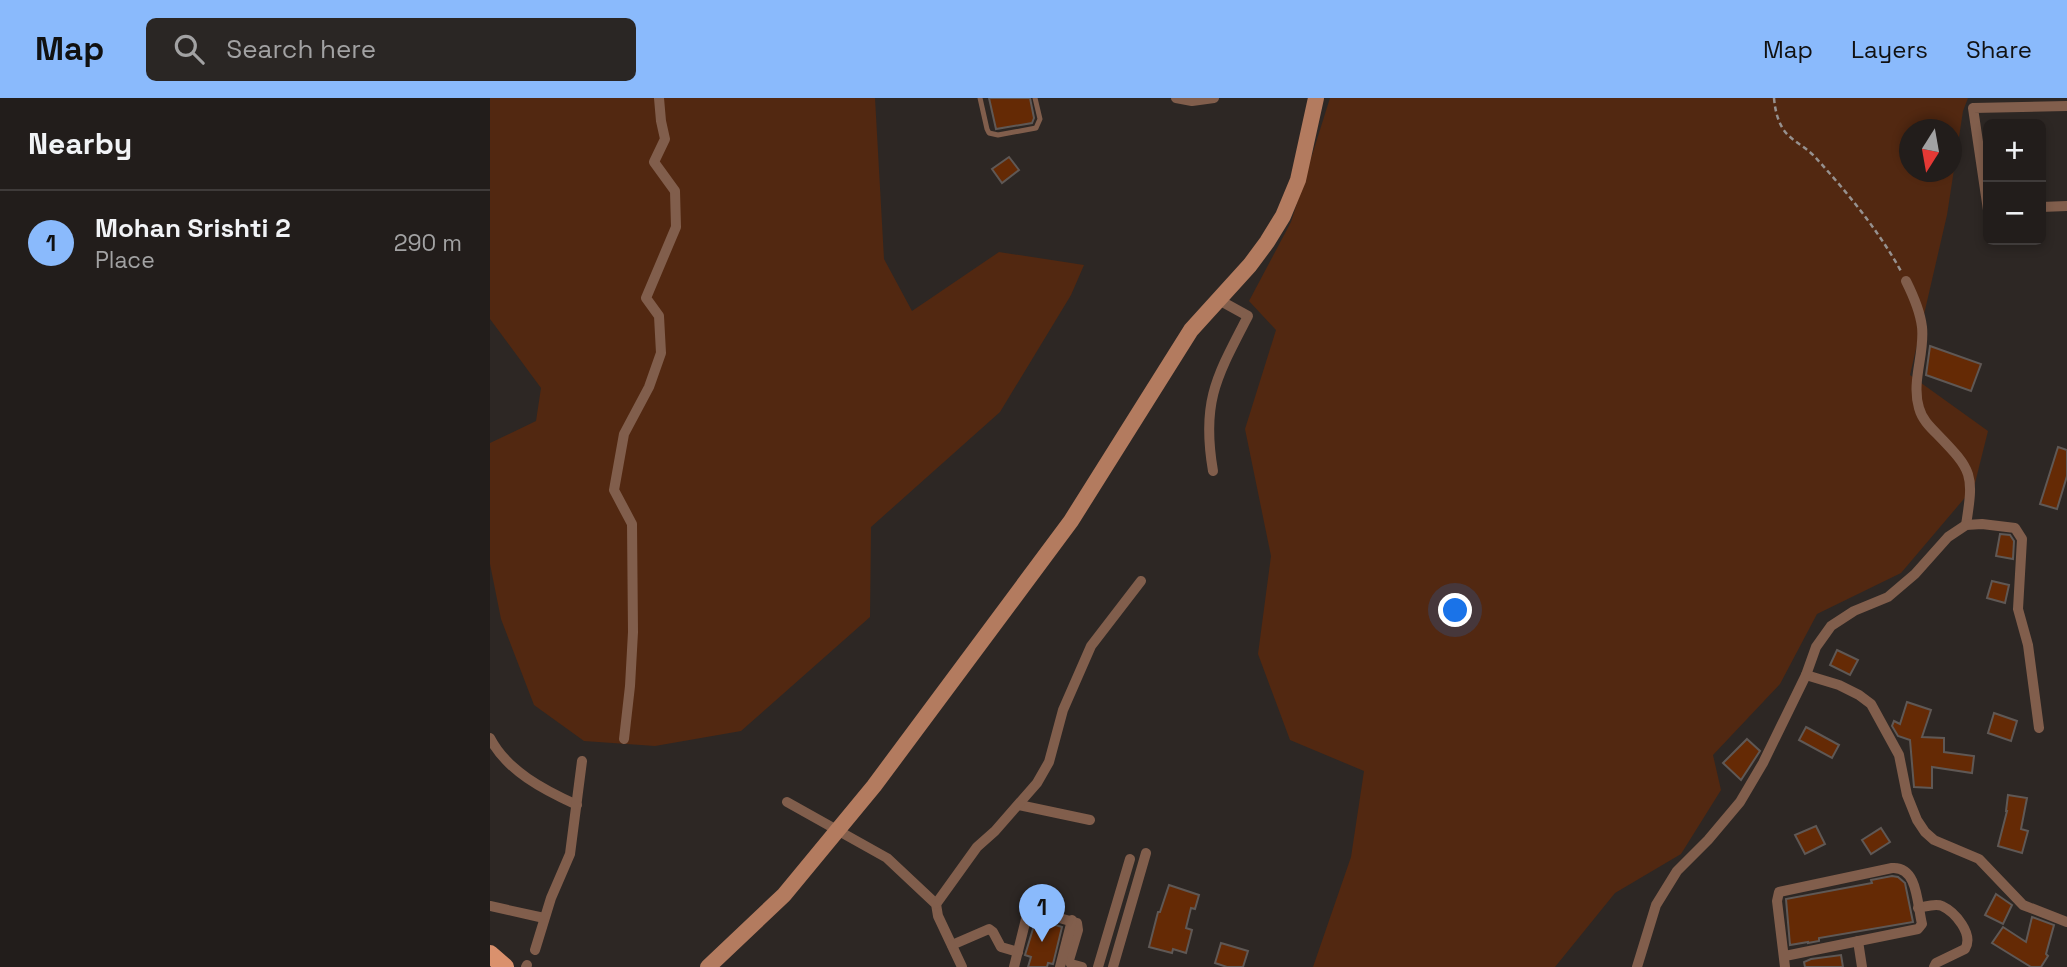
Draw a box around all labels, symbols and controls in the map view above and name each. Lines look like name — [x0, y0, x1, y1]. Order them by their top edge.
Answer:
search box — [146, 18, 636, 81]
text: Map — [35, 28, 104, 70]
icon: search — [170, 30, 208, 68]
text: Search here — [226, 32, 376, 66]
text: Map — [1763, 34, 1813, 65]
text: Layers — [1851, 34, 1928, 65]
text: Share — [1966, 34, 2032, 65]
north arrow — [1899, 119, 1962, 182]
map controls — [1983, 119, 2046, 245]
button: + — [1983, 119, 2046, 182]
text: Nearby — [28, 124, 132, 163]
button: − — [1983, 182, 2046, 245]
text: Mohan Srishti 2 — [95, 211, 291, 245]
text: 1 — [46, 228, 56, 258]
text: 290 m — [394, 228, 462, 258]
text: Place — [95, 245, 155, 275]
your location — [1438, 593, 1472, 627]
pin: 1 — [1019, 884, 1065, 942]

